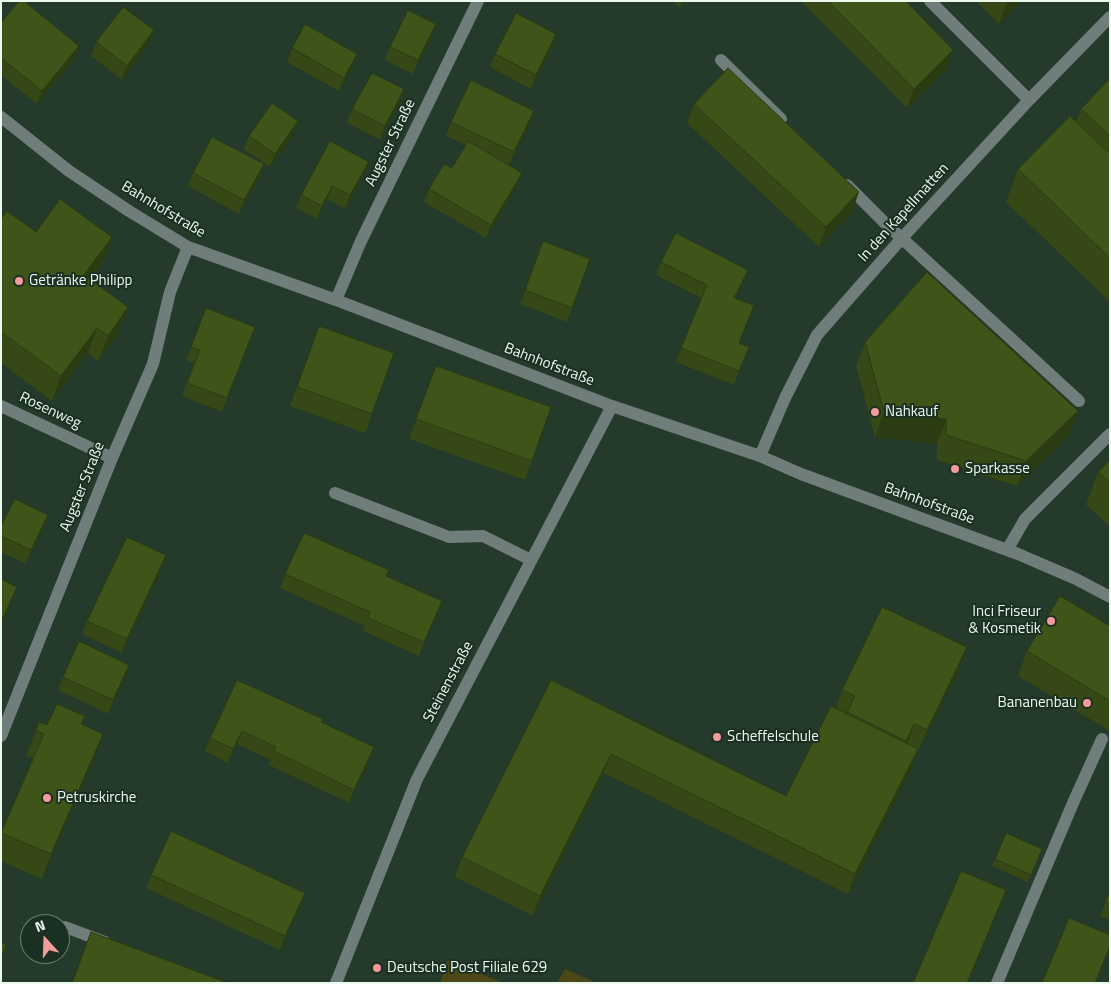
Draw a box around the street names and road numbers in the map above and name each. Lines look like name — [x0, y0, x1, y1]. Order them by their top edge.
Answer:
street label: Augster Straße — [362, 96, 420, 190]
street label: In den Kapellmatten — [855, 160, 953, 266]
street label: Bahnhofstraße — [118, 178, 208, 242]
street label: Bahnhofstraße — [501, 340, 597, 390]
street label: Rosenweg — [16, 389, 84, 433]
street label: Augster Straße — [57, 440, 109, 534]
street label: Bahnhofstraße — [881, 479, 977, 529]
street label: Steinenstraße — [420, 639, 478, 725]

